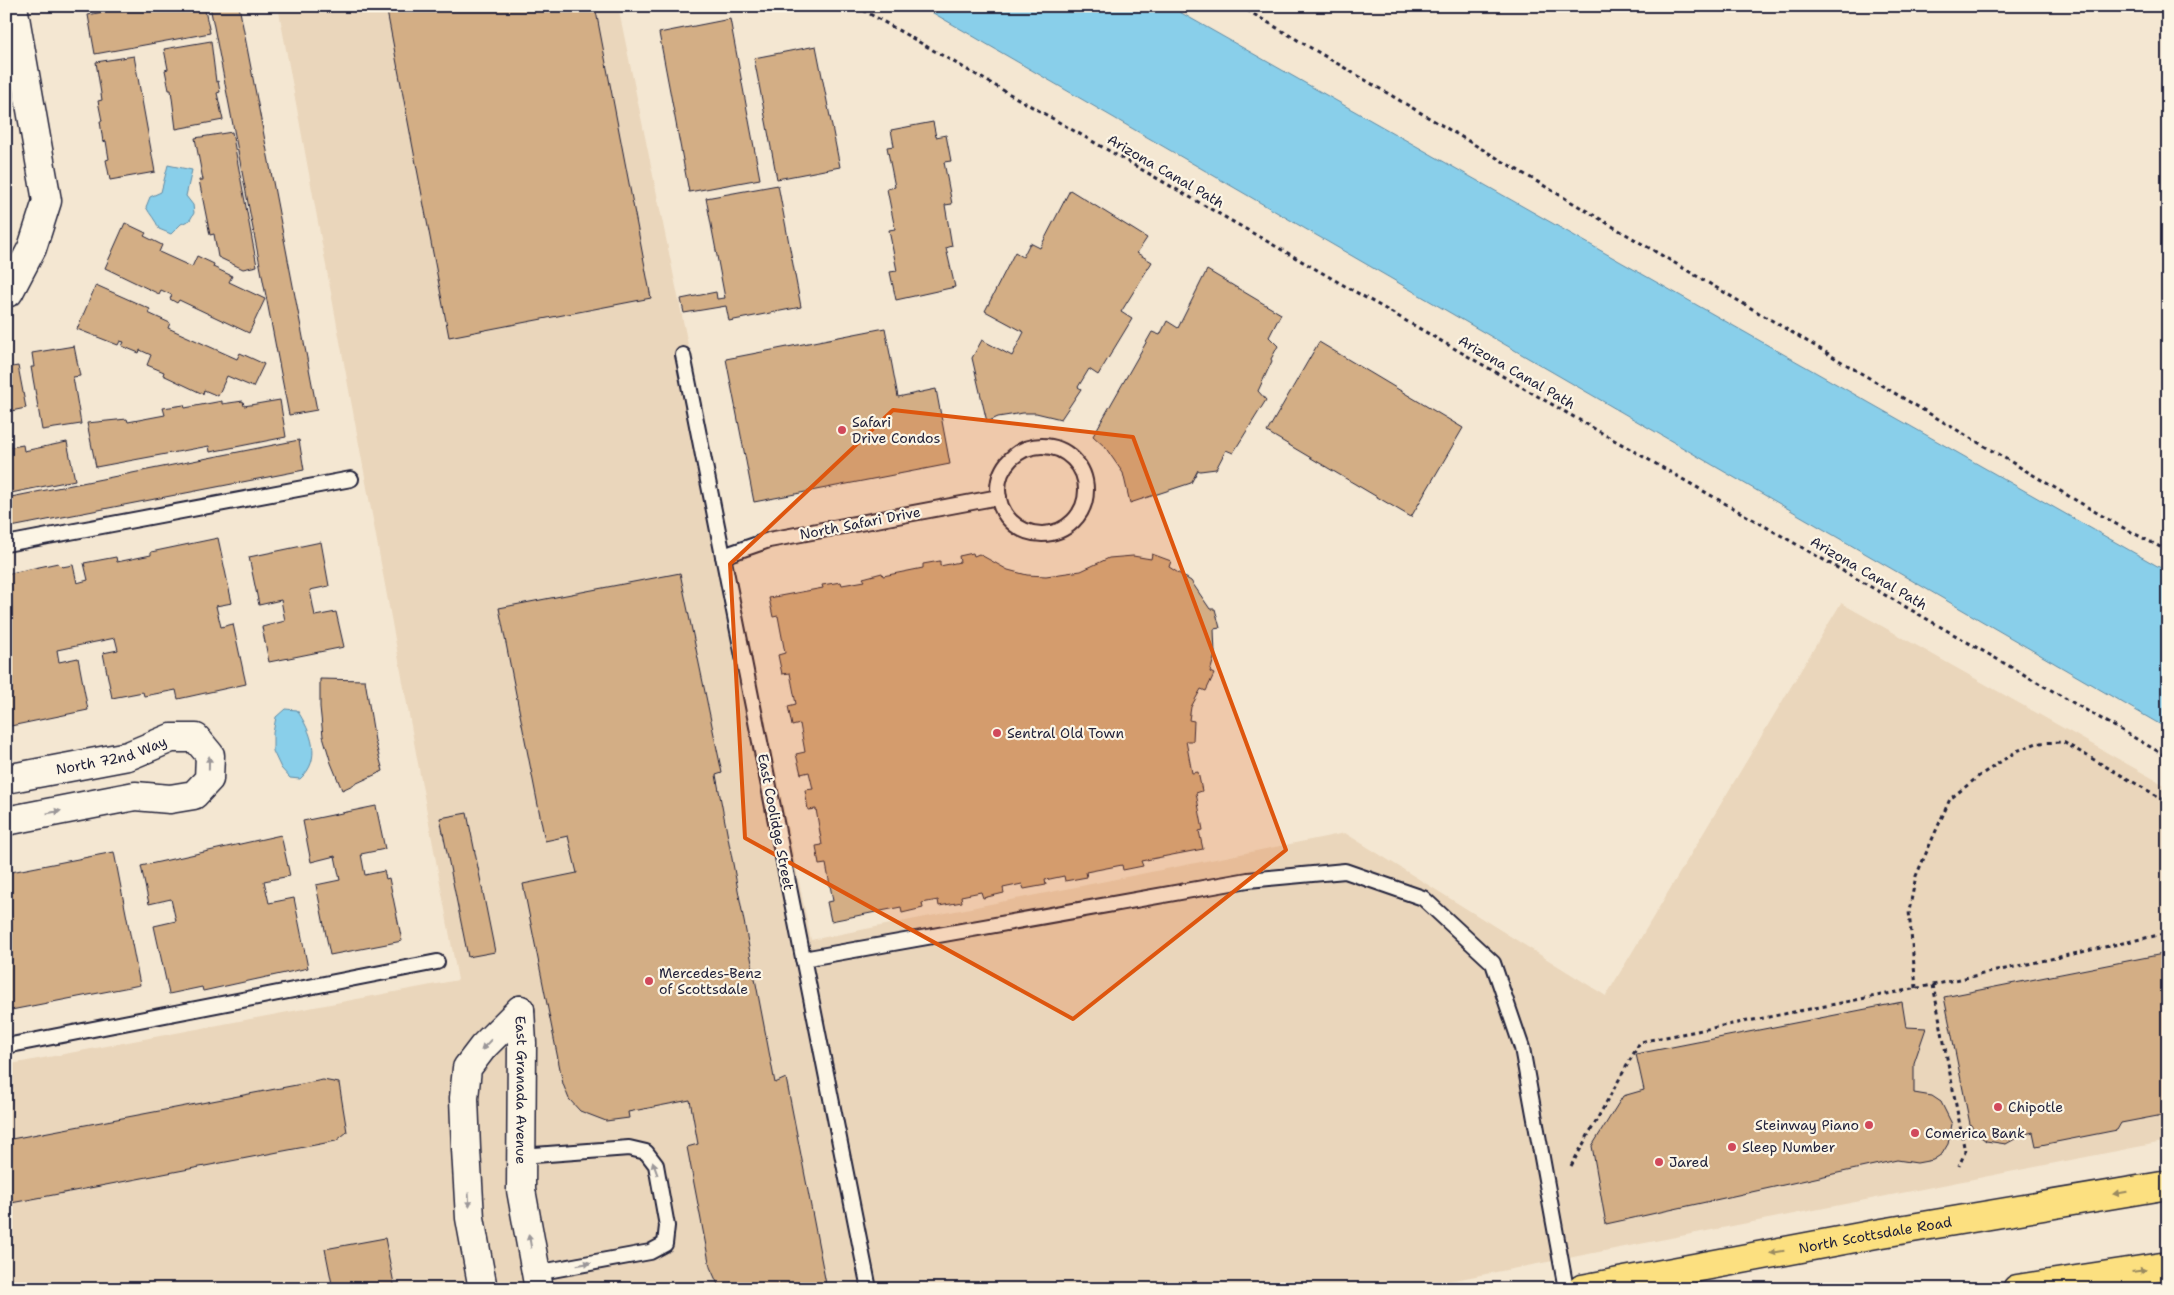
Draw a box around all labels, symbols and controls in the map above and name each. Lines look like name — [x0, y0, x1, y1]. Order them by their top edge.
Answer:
street label: Arizona Canal Path — [1104, 130, 1228, 212]
street label: Arizona Canal Path — [1455, 331, 1579, 413]
place label: Safari Drive Condos — [852, 413, 940, 447]
marker: Safari Drive Condos — [836, 424, 848, 436]
street label: North Safari Drive — [798, 502, 922, 544]
street label: Arizona Canal Path — [1807, 532, 1931, 614]
place label: Sentral Old Town — [1007, 724, 1124, 742]
marker: Sentral Old Town — [991, 727, 1003, 739]
street label: North 72nd Way — [54, 732, 169, 778]
street label: East Coolidge Street — [754, 752, 798, 892]
one-way arrow — [205, 754, 213, 770]
one-way arrow — [47, 807, 63, 815]
place label: Mercedes-Benz of Scottsdale — [659, 964, 762, 998]
marker: Mercedes-Benz of Scottsdale — [643, 975, 655, 987]
street label: East Granada Avenue — [511, 1015, 531, 1164]
one-way arrow — [480, 1038, 492, 1050]
place label: Chipotle — [2008, 1098, 2063, 1116]
marker: Chipotle — [1992, 1101, 2004, 1113]
place label: Steinway Piano — [1755, 1116, 1859, 1134]
marker: Steinway Piano — [1863, 1119, 1875, 1131]
place label: Comerica Bank — [1925, 1124, 2025, 1142]
marker: Comerica Bank — [1909, 1127, 1921, 1139]
place label: Sleep Number — [1742, 1138, 1836, 1156]
marker: Sleep Number — [1726, 1141, 1738, 1153]
place label: Jared — [1669, 1153, 1708, 1171]
marker: Jared — [1653, 1156, 1665, 1168]
one-way arrow — [651, 1160, 659, 1175]
one-way arrow — [2111, 1190, 2127, 1198]
one-way arrow — [466, 1192, 474, 1208]
street label: North Scottsdale Road — [1797, 1212, 1953, 1257]
one-way arrow — [526, 1233, 534, 1248]
one-way arrow — [1768, 1249, 1784, 1257]
one-way arrow — [576, 1260, 592, 1268]
one-way arrow — [2131, 1266, 2147, 1274]

